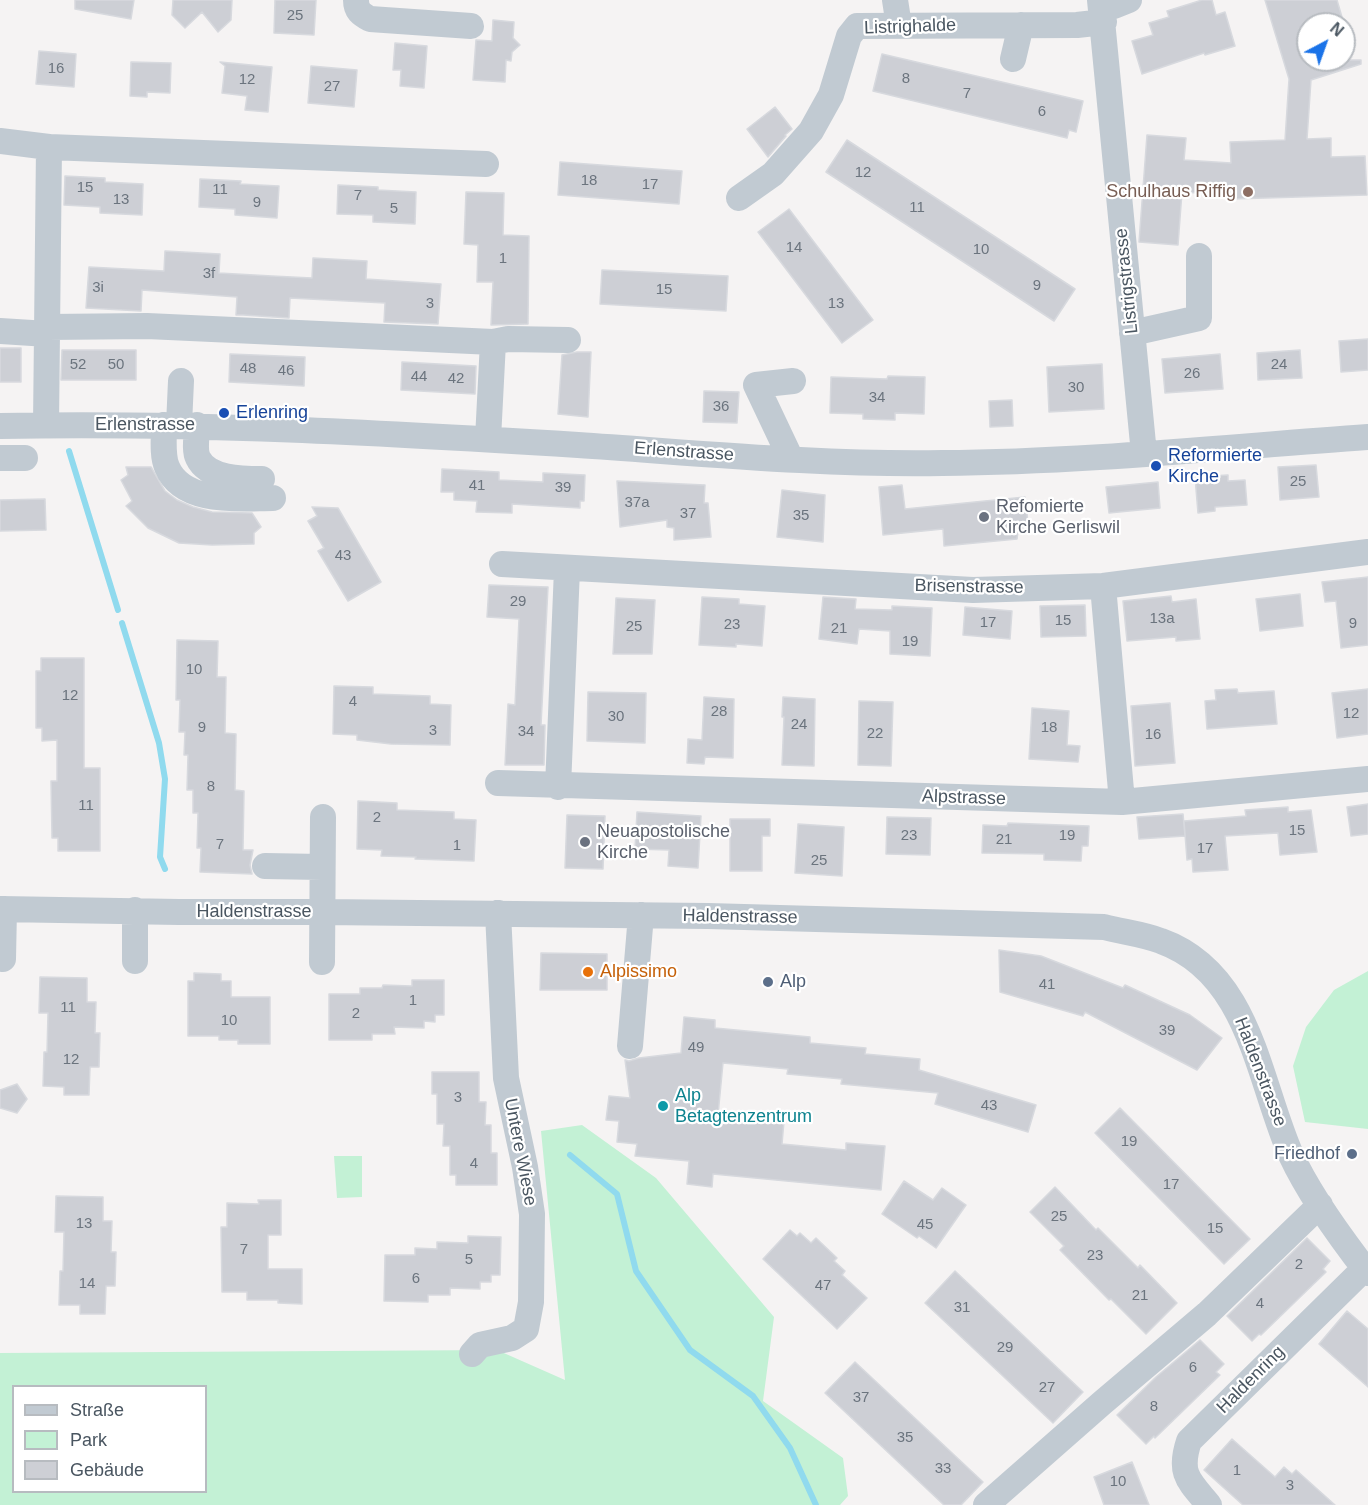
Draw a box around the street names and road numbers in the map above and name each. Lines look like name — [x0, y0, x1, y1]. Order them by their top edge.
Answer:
street label: Listrighalde — [864, 15, 956, 39]
street label: Listrigstrasse — [1111, 227, 1143, 335]
street label: Erlenstrasse — [95, 414, 195, 436]
street label: Erlenstrasse — [633, 438, 735, 466]
street label: Brisenstrasse — [914, 575, 1024, 599]
street label: Alpstrasse — [922, 786, 1006, 810]
street label: Haldenstrasse — [196, 901, 312, 923]
street label: Haldenstrasse — [682, 905, 798, 929]
street label: Haldenstrasse — [1229, 1014, 1291, 1130]
street label: Untere Wiese — [499, 1096, 541, 1208]
street label: Haldenring — [1213, 1342, 1289, 1418]

